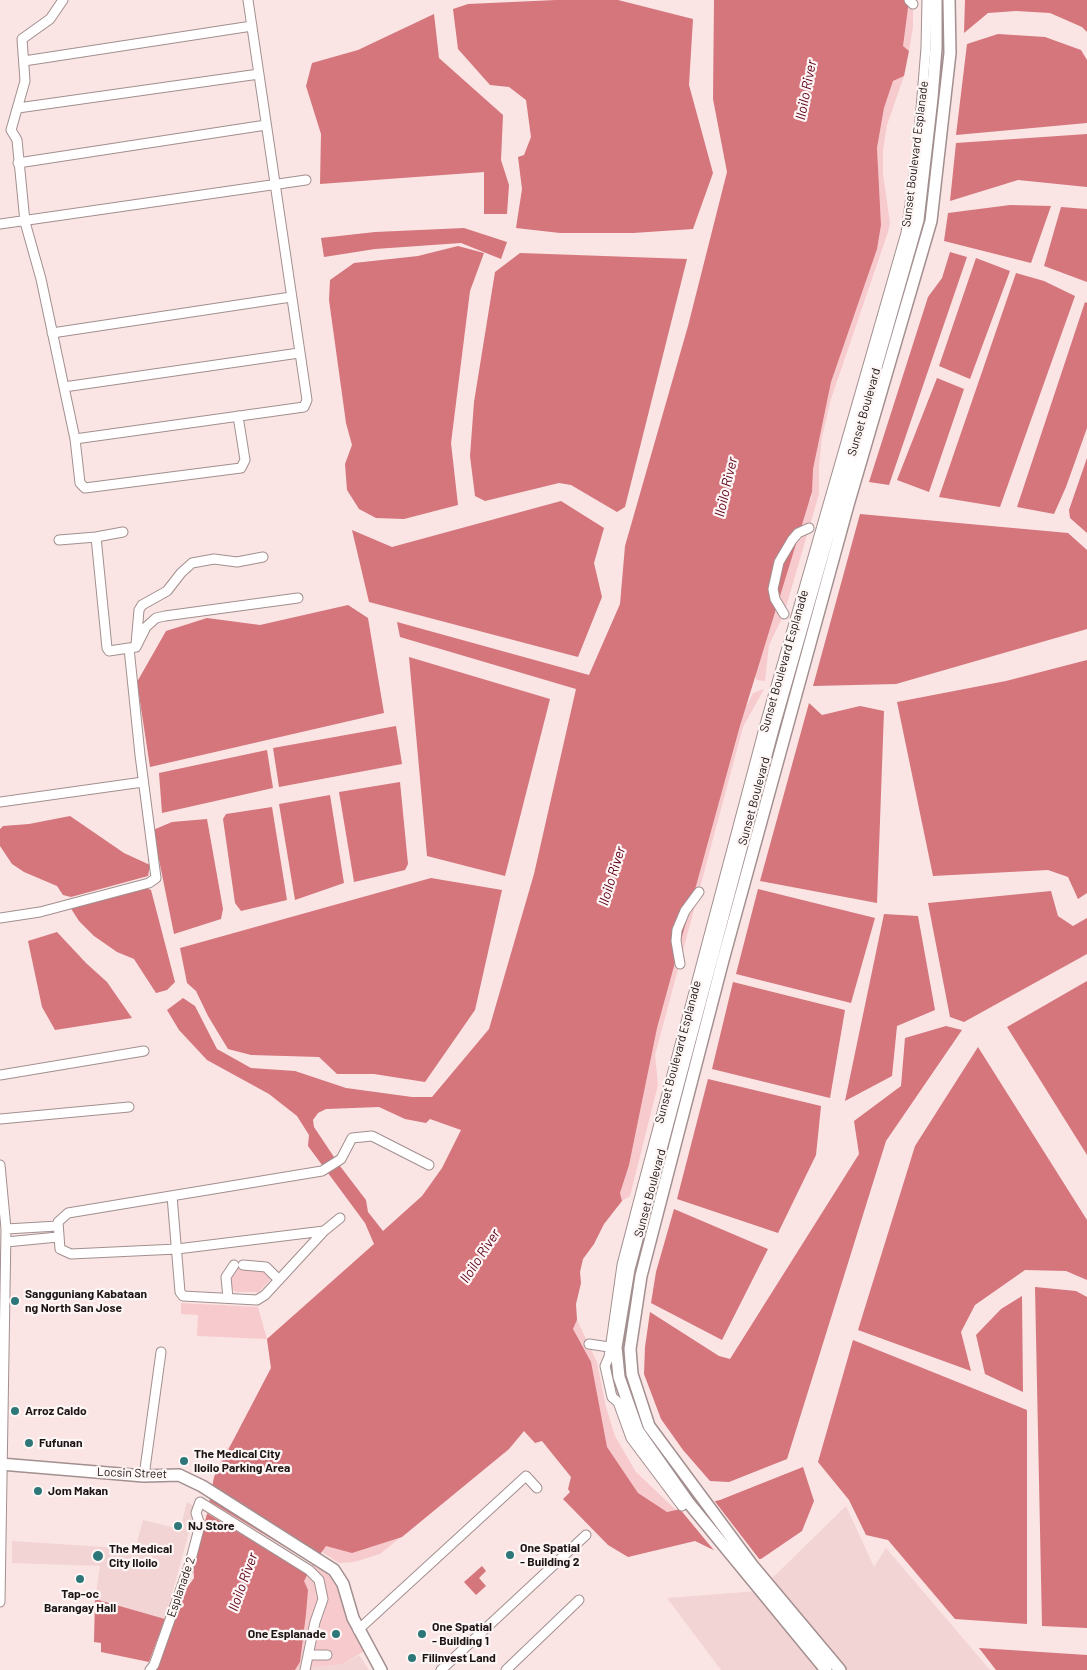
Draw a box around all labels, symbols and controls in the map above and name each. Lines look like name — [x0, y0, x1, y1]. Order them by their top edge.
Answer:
water label: Iloilo River — [792, 58, 820, 122]
street label: Sunset Boulevard Esplanade — [899, 80, 931, 228]
street label: Sunset Boulevard — [845, 366, 883, 458]
water label: Iloilo River — [711, 455, 741, 519]
street label: Sunset Boulevard Esplanade — [757, 588, 811, 734]
street label: Sunset Boulevard — [735, 755, 773, 847]
water label: Iloilo River — [595, 844, 629, 908]
street label: Sunset Boulevard Esplanade — [652, 979, 704, 1125]
street label: Sunset Boulevard — [631, 1147, 669, 1239]
water label: Iloilo River — [456, 1226, 504, 1286]
place label: Sangguniang Kabataan ng North San Jose — [25, 1287, 147, 1315]
marker: Sangguniang Kabataan ng North San Jose — [9, 1295, 21, 1307]
place label: Arroz Caldo — [25, 1404, 87, 1418]
marker: Arroz Caldo — [9, 1405, 21, 1417]
place label: Fufunan — [39, 1436, 82, 1450]
marker: Fufunan — [23, 1437, 35, 1449]
place label: The Medical City Iloilo Parking Area — [194, 1447, 290, 1475]
marker: The Medical City Iloilo Parking Area — [178, 1455, 190, 1467]
street label: Locsin Street — [97, 1465, 167, 1481]
place label: Jom Makan — [48, 1484, 108, 1498]
marker: Jom Makan — [32, 1485, 44, 1497]
place label: NJ Store — [188, 1519, 235, 1533]
marker: NJ Store — [172, 1520, 184, 1532]
place label: One Spatial - Building 2 — [520, 1541, 580, 1569]
place label: The Medical City Iloilo — [109, 1542, 172, 1570]
marker: The Medical City Iloilo — [91, 1549, 105, 1563]
marker: One Spatial - Building 2 — [504, 1549, 516, 1561]
water label: Iloilo River — [225, 1550, 261, 1614]
street label: Esplanade 2 — [164, 1555, 198, 1619]
marker: Tap-oc Barangay Hall — [74, 1573, 86, 1585]
place label: Tap-oc Barangay Hall — [44, 1587, 116, 1615]
place label: One Spatial - Building 1 — [432, 1620, 492, 1648]
place label: One Esplanade — [248, 1627, 326, 1641]
marker: One Esplanade — [330, 1628, 342, 1640]
marker: One Spatial - Building 1 — [416, 1628, 428, 1640]
place label: Filinvest Land — [422, 1651, 496, 1665]
marker: Filinvest Land — [406, 1652, 418, 1664]

